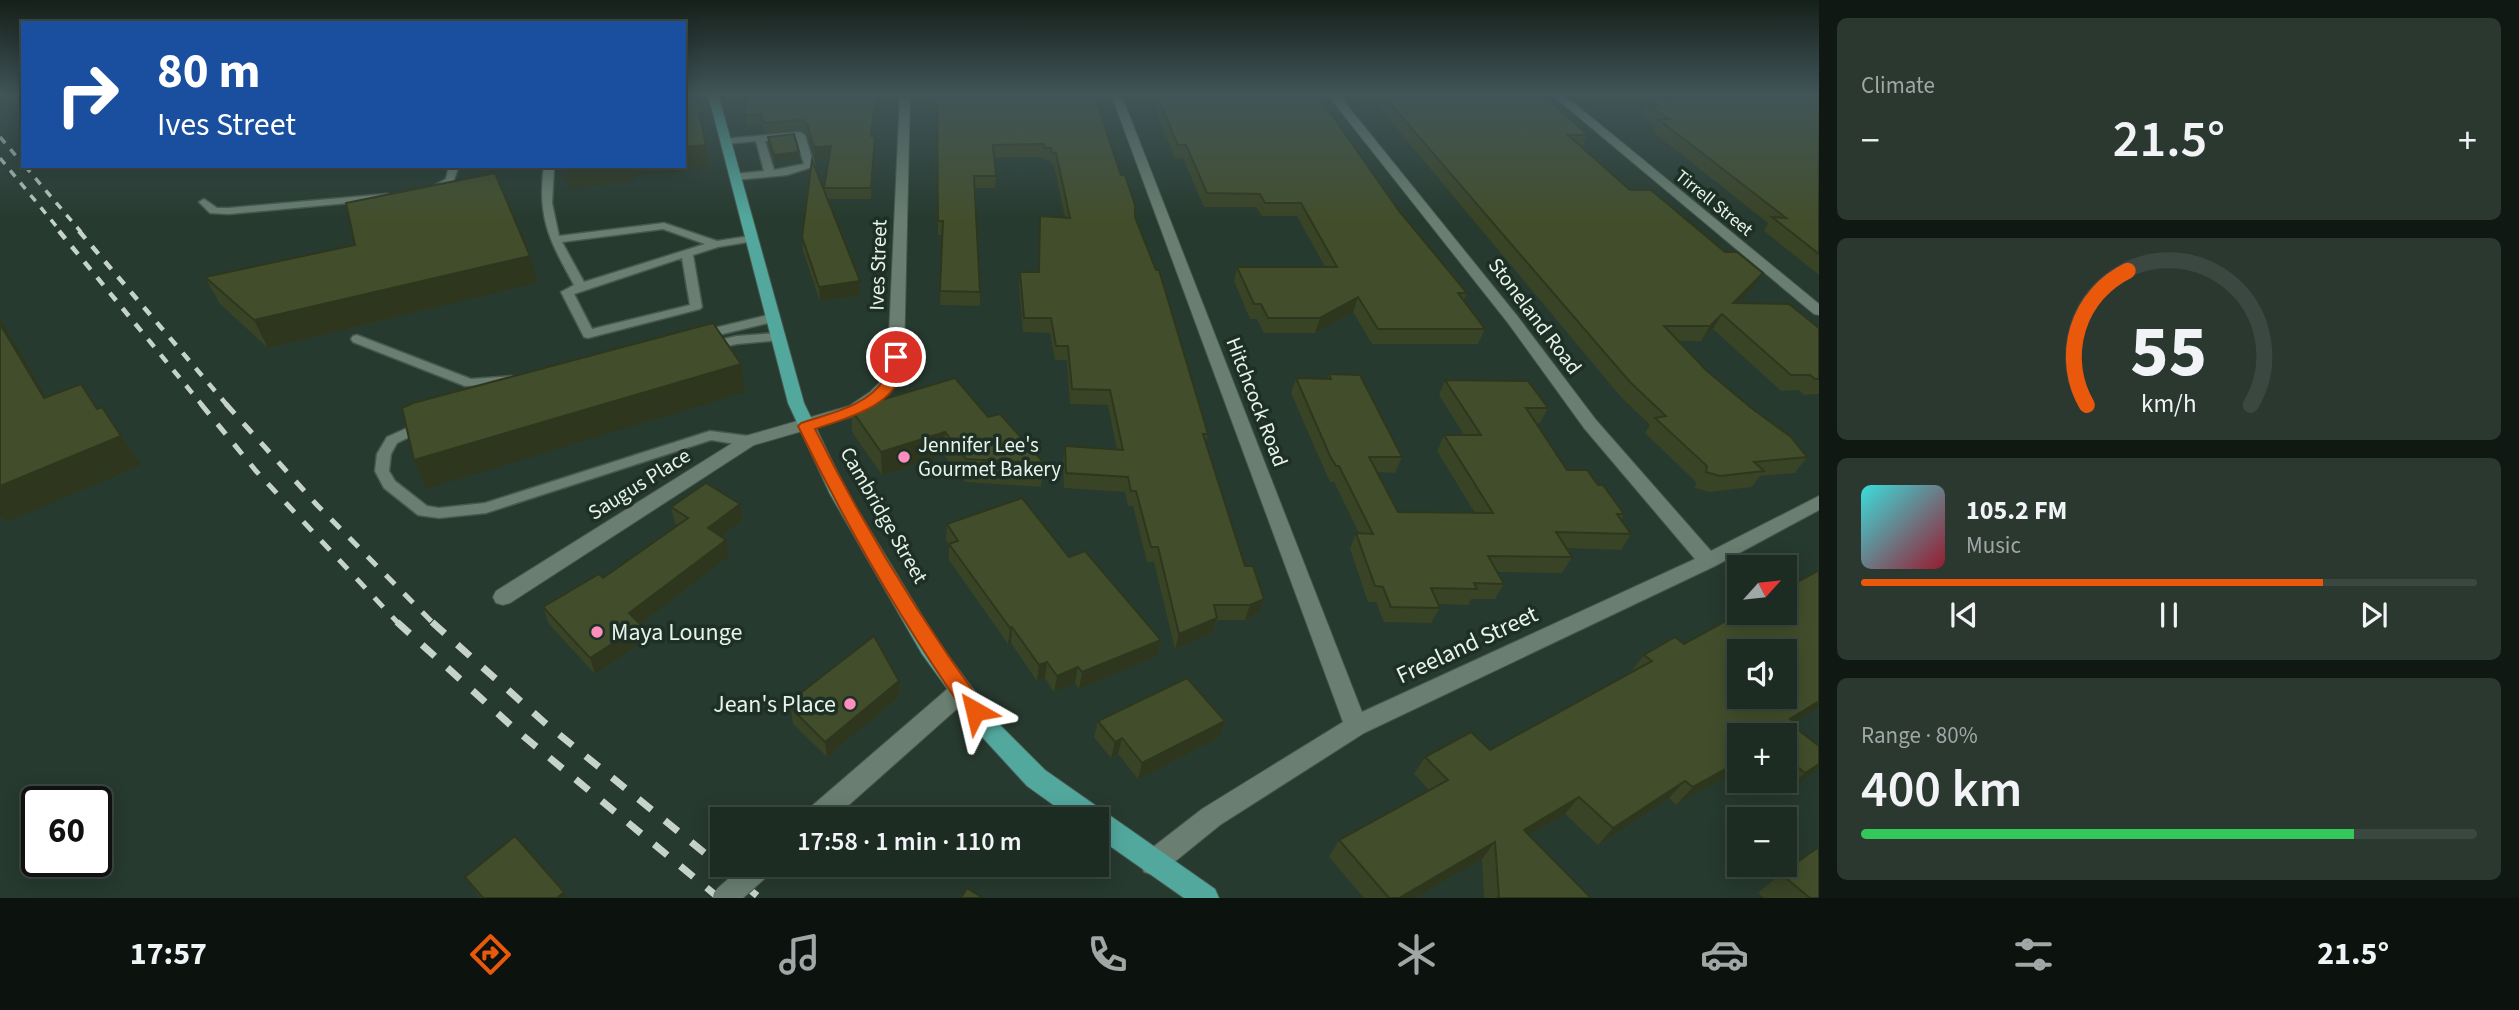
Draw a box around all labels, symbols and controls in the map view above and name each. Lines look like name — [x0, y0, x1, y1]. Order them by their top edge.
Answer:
text: 80 m — [157, 37, 261, 107]
icon: right — [42, 49, 133, 140]
text: Climate — [1861, 69, 1935, 102]
text: Ives Street — [157, 102, 296, 148]
text: 21.5° — [2113, 103, 2225, 177]
text: − — [1861, 114, 1880, 168]
text: + — [2458, 114, 2477, 168]
street label: Tirrell Street — [1670, 164, 1758, 242]
street label: Ives Street — [861, 219, 895, 311]
street label: Stoneland Road — [1481, 251, 1589, 381]
text: 55 — [2131, 300, 2207, 404]
pin — [866, 327, 926, 387]
street label: Hitchcock Road — [1219, 333, 1295, 471]
icon: arrive — [877, 338, 915, 376]
text: km/h — [2141, 386, 2197, 422]
place label: Jennifer Lee's Gourmet Bakery — [918, 430, 1061, 484]
street label: Saugus Place — [582, 441, 696, 527]
street label: Cambridge Street — [833, 441, 935, 589]
marker: Jennifer Lee's Gourmet Bakery — [896, 449, 912, 465]
text: 105.2 FM — [1966, 492, 2067, 529]
text: Music — [1966, 529, 2021, 562]
north arrow — [1727, 555, 1797, 625]
map controls — [1727, 555, 1797, 877]
icon: previous — [1945, 596, 1983, 634]
icon: pause — [2150, 596, 2188, 634]
icon: next — [2355, 596, 2393, 634]
street label: Freeland Street — [1390, 597, 1544, 693]
place label: Maya Lounge — [611, 615, 742, 650]
marker: Maya Lounge — [589, 624, 605, 640]
button: sound — [1727, 639, 1797, 709]
position arrow — [938, 674, 1012, 748]
place label: Jean's Place — [713, 687, 836, 722]
marker: Jean's Place — [842, 696, 858, 712]
text: Range · 80% — [1861, 719, 1978, 752]
button: + — [1727, 723, 1797, 793]
text: 400 km — [1861, 753, 2022, 827]
speed limit sign: 60 — [21, 786, 112, 877]
button: − — [1727, 807, 1797, 877]
text: 17:58 · 1 min · 110 m — [797, 823, 1022, 860]
icon: directions — [466, 930, 515, 979]
icon: music — [775, 930, 824, 979]
icon: phone — [1083, 930, 1132, 979]
icon: climate — [1392, 930, 1441, 979]
icon: car — [1700, 930, 1749, 979]
icon: filters — [2009, 930, 2058, 979]
text: 17:57 — [130, 931, 207, 977]
text: 21.5° — [2317, 931, 2389, 977]

